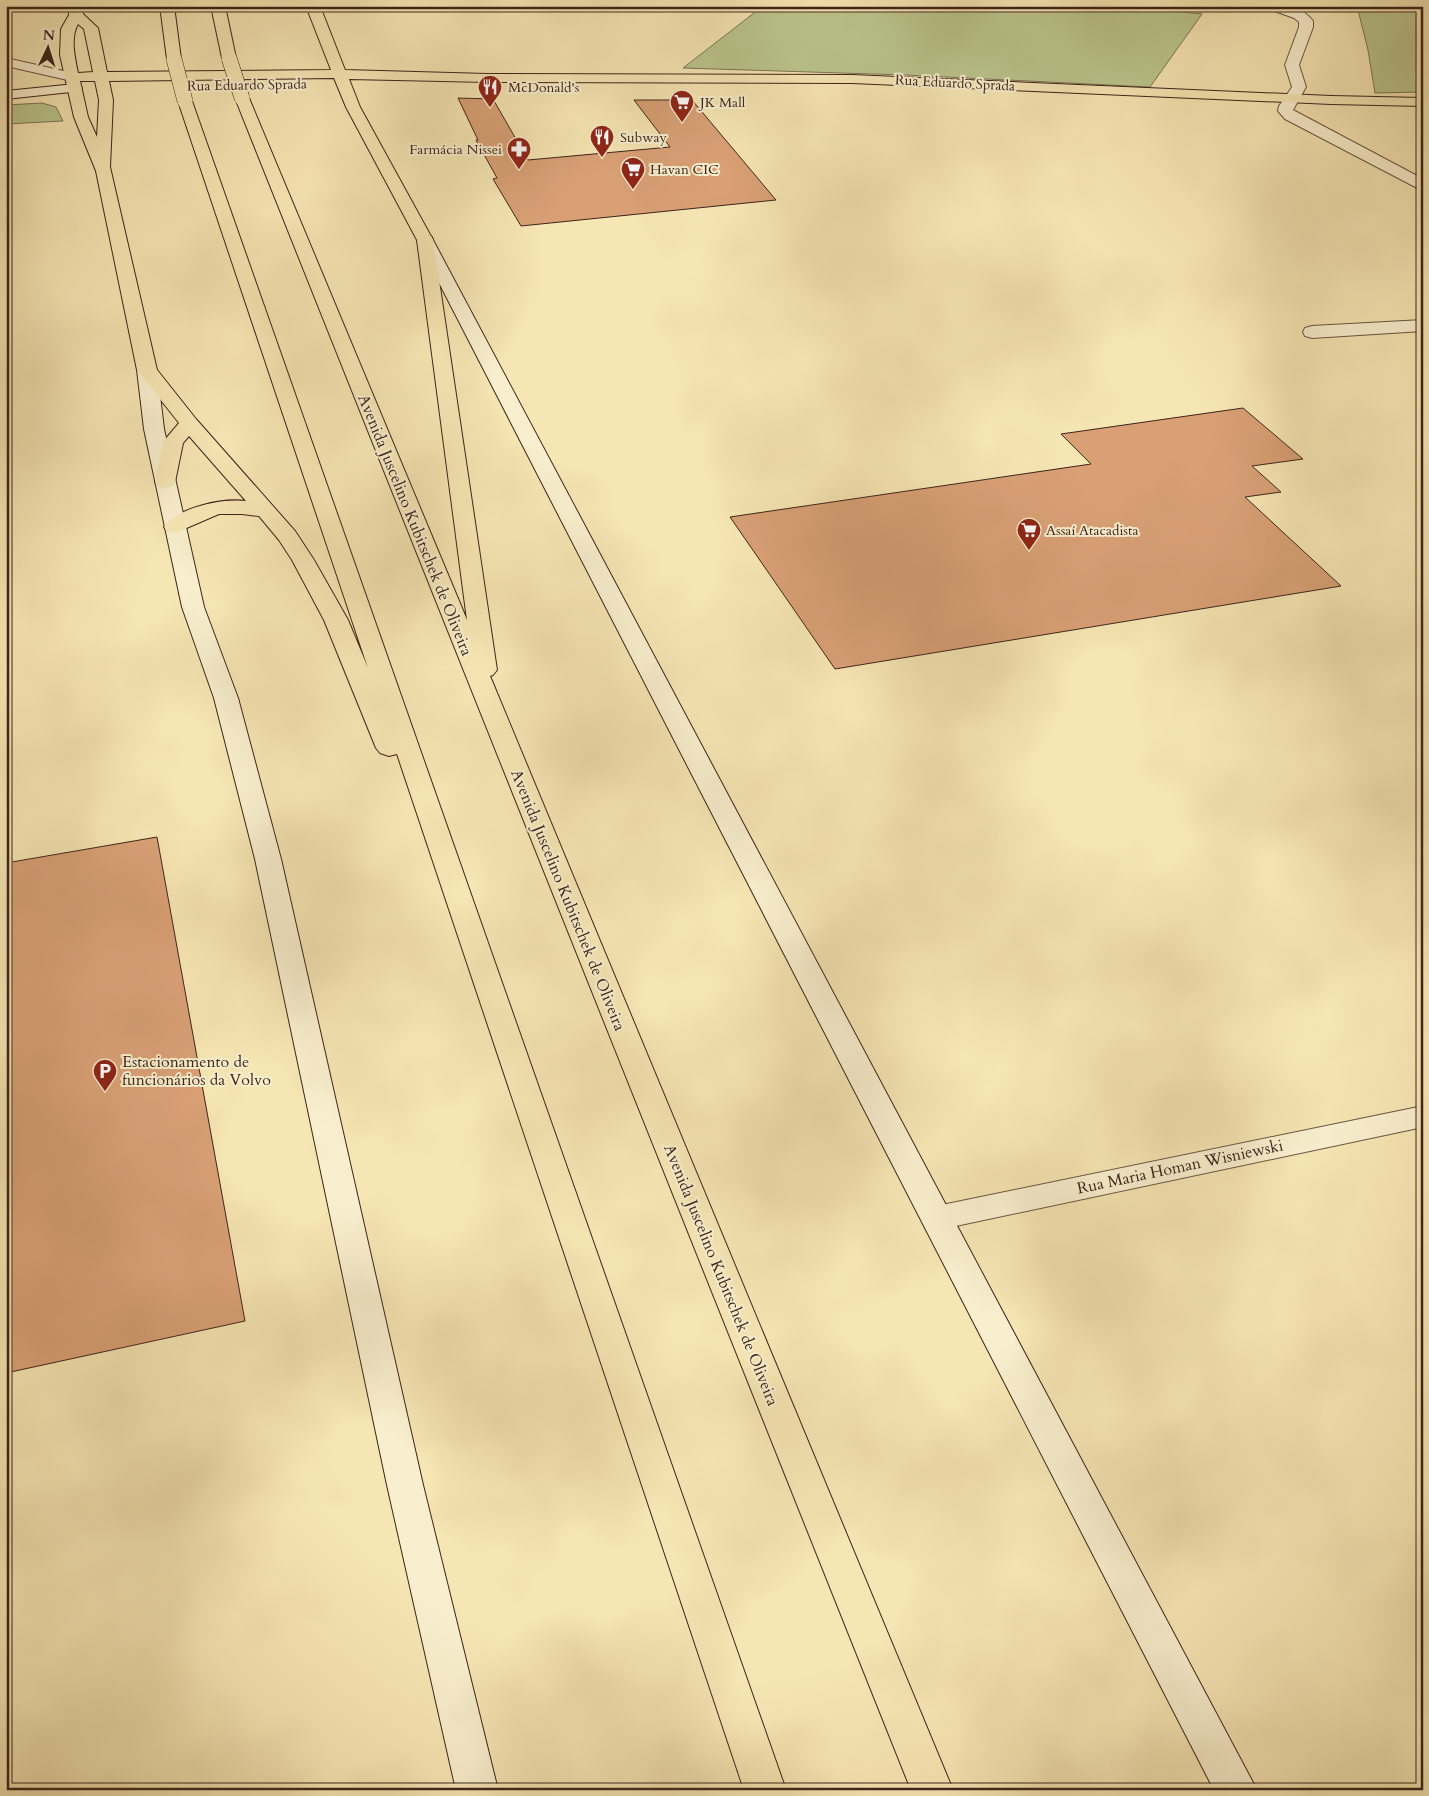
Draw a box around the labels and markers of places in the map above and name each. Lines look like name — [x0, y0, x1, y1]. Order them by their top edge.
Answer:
restaurant icon: McDonald's — [477, 74, 503, 108]
place label: McDonald's — [508, 78, 580, 97]
supermarket icon: JK Mall — [669, 89, 695, 123]
place label: JK Mall — [698, 93, 746, 112]
restaurant icon: Subway — [589, 124, 615, 158]
place label: Subway — [620, 128, 667, 147]
pharmacy icon: Farmácia Nissei — [506, 136, 532, 170]
place label: Farmácia Nissei — [409, 140, 502, 159]
supermarket icon: Havan CIC — [620, 156, 646, 190]
place label: Havan CIC — [650, 160, 719, 179]
supermarket icon: Assaí Atacadista — [1016, 517, 1042, 551]
place label: Assaí Atacadista — [1046, 521, 1138, 540]
place label: Estacionamento de funcionários da Volvo — [122, 1051, 271, 1091]
parking icon: Estacionamento de funcionários da Volvo — [92, 1058, 118, 1092]

